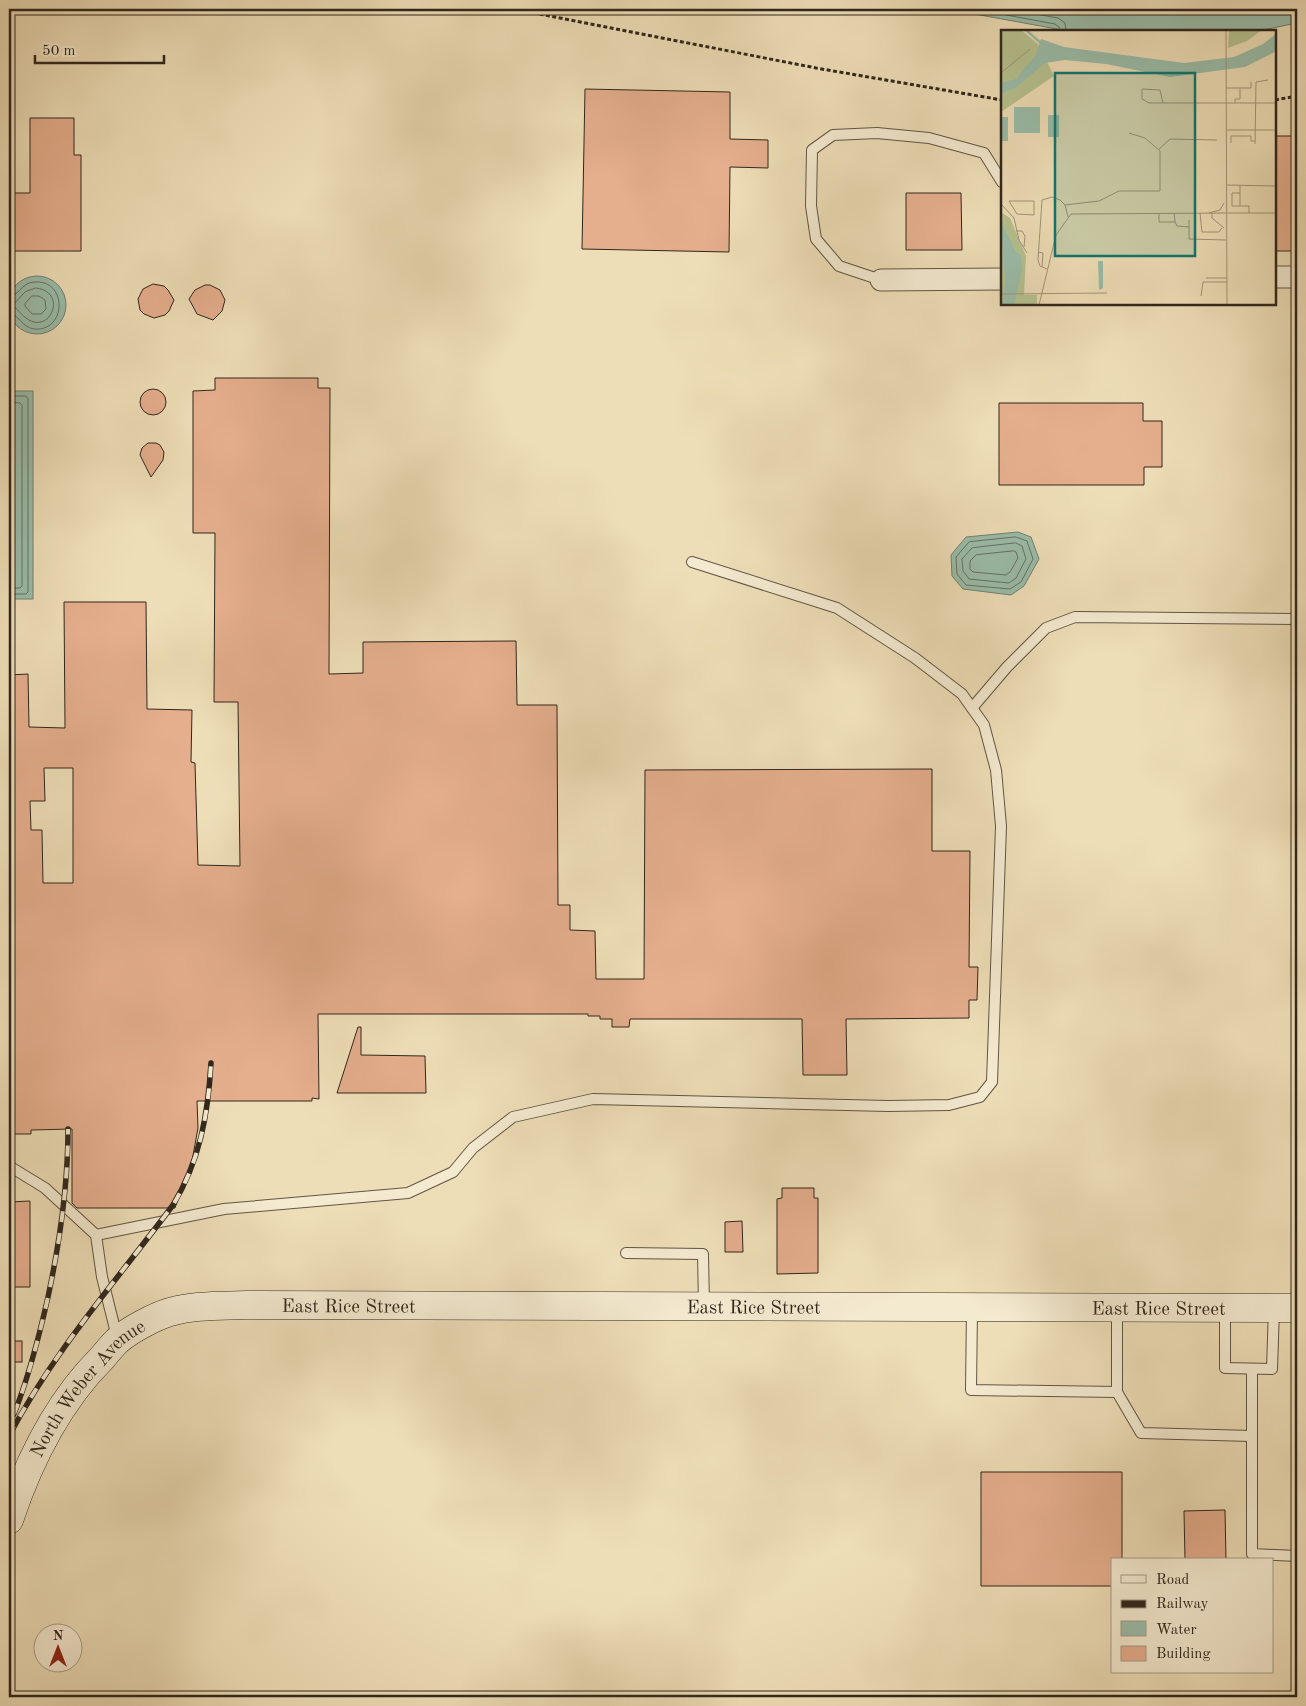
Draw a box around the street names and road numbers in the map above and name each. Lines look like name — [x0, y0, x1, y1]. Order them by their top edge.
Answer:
street label: East Rice Street — [281, 1298, 416, 1317]
street label: East Rice Street — [686, 1299, 821, 1319]
street label: East Rice Street — [1091, 1300, 1226, 1320]
street label: North Weber Avenue — [28, 1317, 149, 1461]

